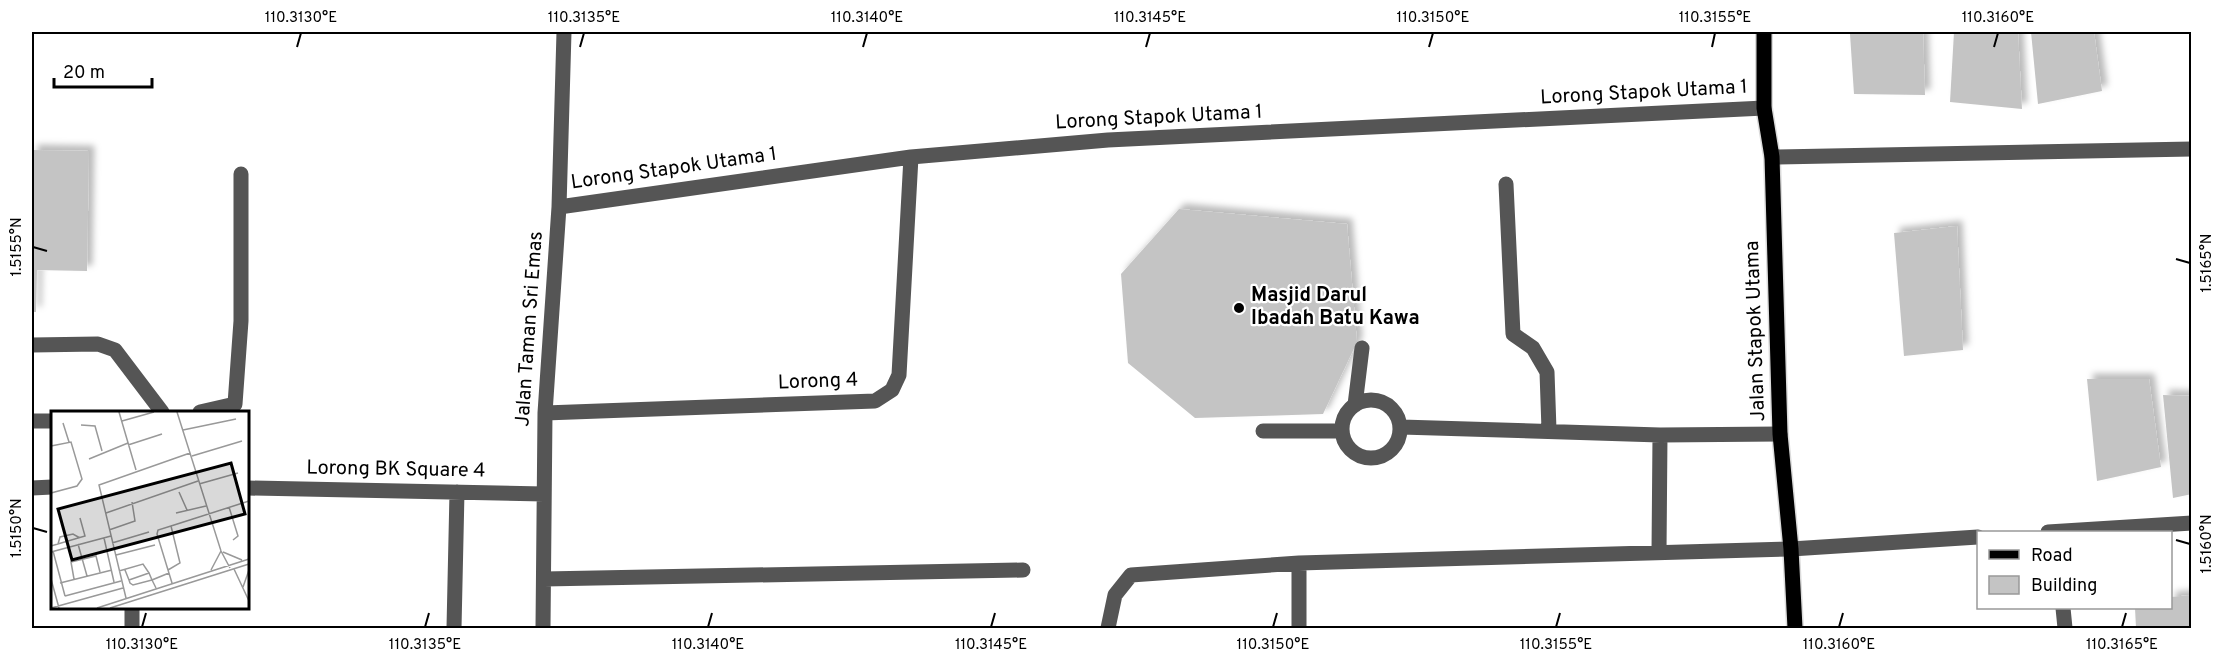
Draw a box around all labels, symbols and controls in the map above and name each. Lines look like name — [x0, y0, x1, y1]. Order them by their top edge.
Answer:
text: 110.3130°E — [265, 9, 337, 28]
text: 110.3135°E — [548, 9, 620, 28]
text: 110.3140°E — [831, 9, 903, 28]
text: 110.3145°E — [1114, 9, 1186, 28]
text: 110.3150°E — [1397, 9, 1469, 28]
text: 110.3155°E — [1679, 9, 1751, 28]
text: 110.3160°E — [1962, 9, 2034, 28]
scale bar — [54, 51, 152, 89]
text: 20 m — [63, 62, 105, 85]
street label: Lorong Stapok Utama 1 — [1540, 75, 1748, 111]
street label: Lorong Stapok Utama 1 — [1055, 100, 1263, 136]
street label: Lorong Stapok Utama 1 — [569, 142, 779, 196]
text: 1.5155°N — [8, 217, 27, 277]
street label: Jalan Taman Sri Emas — [510, 230, 550, 428]
text: 1.5165°N — [2198, 234, 2217, 292]
street label: Jalan Stapok Utama — [1740, 240, 1772, 422]
place label: Masjid Darul Ibadah Batu Kawa — [1251, 283, 1420, 332]
marker: Masjid Darul Ibadah Batu Kawa — [1232, 301, 1246, 315]
street label: Lorong 4 — [777, 368, 859, 396]
inset map — [51, 411, 249, 609]
street label: Lorong BK Square 4 — [306, 455, 486, 485]
text: 1.5150°N — [8, 498, 27, 558]
text: 1.5160°N — [2198, 514, 2217, 574]
legend — [1977, 531, 2172, 609]
text: Road — [2031, 545, 2073, 568]
text: Building — [2031, 575, 2097, 598]
text: 110.3130°E — [106, 636, 178, 655]
text: 110.3135°E — [389, 636, 461, 655]
text: 110.3140°E — [672, 636, 744, 655]
text: 110.3145°E — [955, 636, 1027, 655]
text: 110.3150°E — [1237, 636, 1309, 655]
text: 110.3155°E — [1520, 636, 1592, 655]
text: 110.3160°E — [1803, 636, 1875, 655]
text: 110.3165°E — [2086, 636, 2158, 655]

